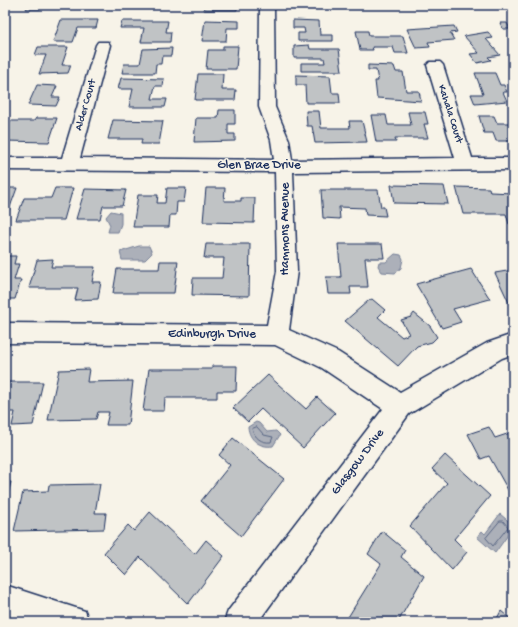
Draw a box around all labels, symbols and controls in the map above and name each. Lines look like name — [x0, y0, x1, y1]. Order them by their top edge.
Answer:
street label: Alder Court — [73, 77, 99, 132]
street label: Kahala Court — [435, 83, 466, 146]
street label: Glen Brae Drive — [217, 158, 301, 173]
street label: Hammons Avenue — [278, 182, 293, 275]
street label: Edinburgh Drive — [168, 327, 256, 342]
street label: Glasgow Drive — [328, 426, 388, 498]

